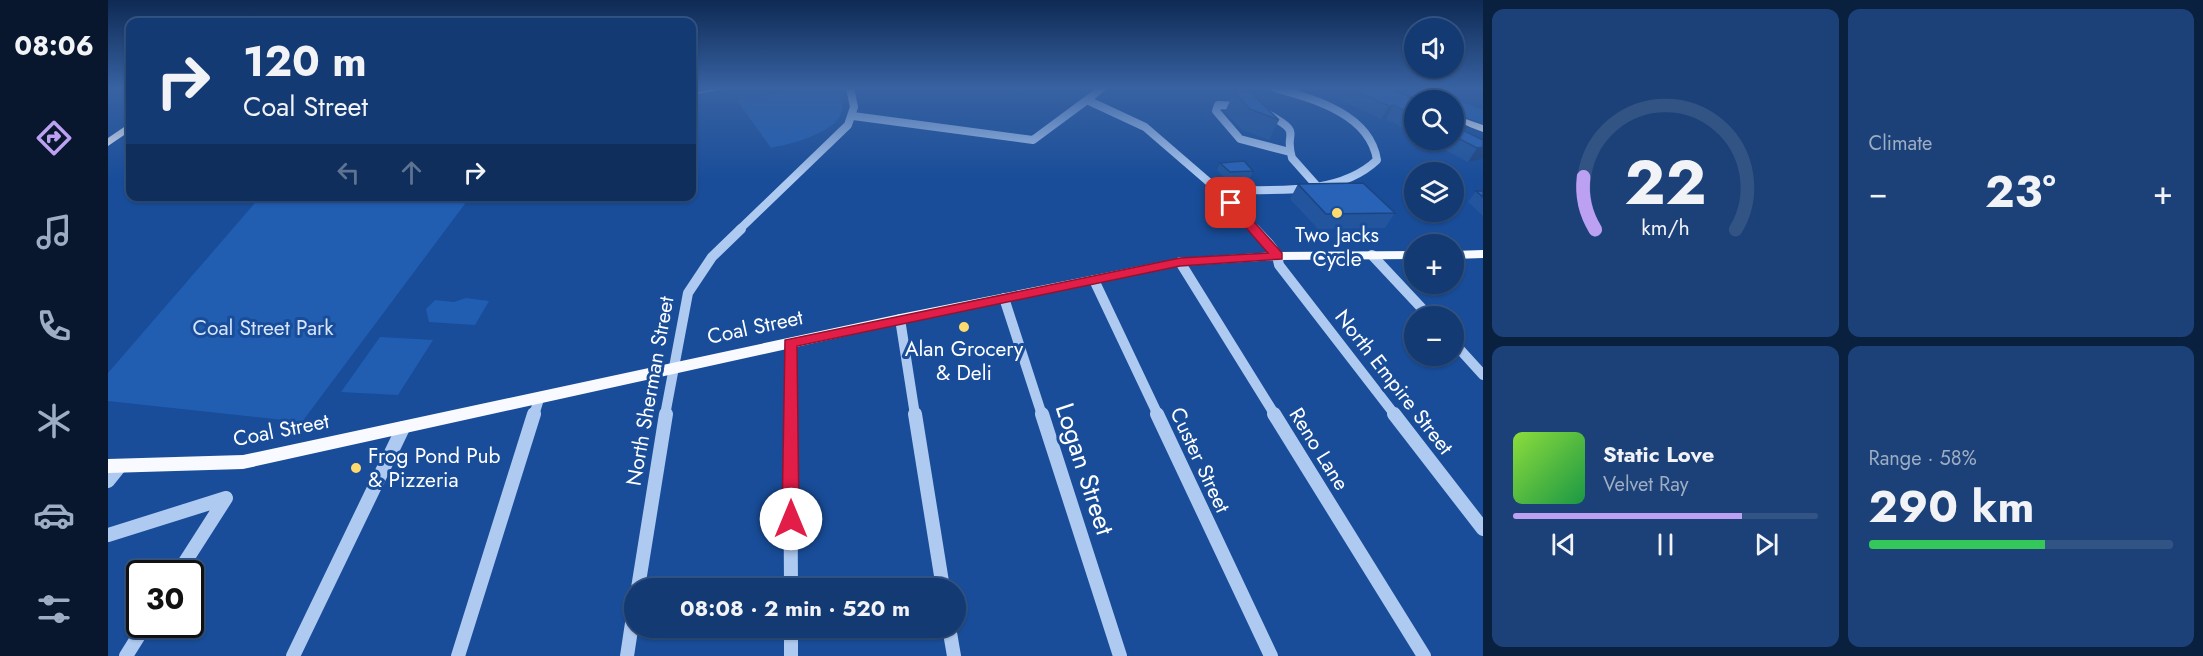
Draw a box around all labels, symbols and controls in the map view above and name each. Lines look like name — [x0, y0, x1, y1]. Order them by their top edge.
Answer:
map controls — [1404, 18, 1464, 366]
button: sound — [1404, 18, 1464, 78]
text: 08:06 — [14, 26, 94, 65]
text: 120 m — [243, 31, 367, 92]
icon: right — [144, 42, 222, 120]
text: Coal Street — [243, 87, 368, 126]
button: search — [1404, 90, 1464, 150]
icon: directions — [33, 117, 75, 159]
text: Climate — [1869, 129, 1932, 158]
text: 22 — [1624, 137, 1706, 227]
icon: left — [332, 156, 365, 189]
icon: ahead — [395, 156, 428, 189]
icon: right — [458, 156, 491, 189]
text: 23° — [1985, 159, 2056, 224]
button: layers — [1404, 162, 1464, 222]
text: − — [1869, 169, 1888, 216]
text: + — [2153, 169, 2173, 216]
pin — [1205, 177, 1256, 228]
icon: arrive — [1214, 186, 1247, 219]
marker: Two Jacks Cycle — [1330, 206, 1344, 220]
icon: music — [33, 211, 75, 253]
text: km/h — [1641, 212, 1689, 243]
place label: Two Jacks Cycle — [1295, 220, 1379, 274]
button: + — [1404, 234, 1464, 294]
street label: North Sherman Street — [619, 294, 681, 488]
street label: Coal Street — [704, 302, 806, 352]
street label: North Empire Street — [1328, 303, 1460, 461]
icon: phone — [33, 305, 75, 347]
button: − — [1404, 306, 1464, 366]
park label: Coal Street Park — [193, 313, 334, 343]
marker: Alan Grocery & Deli — [957, 320, 971, 334]
place label: Alan Grocery & Deli — [905, 334, 1024, 388]
street label: Logan Street — [1046, 398, 1124, 541]
icon: climate — [33, 400, 75, 442]
street label: Custer Street — [1162, 402, 1238, 518]
street label: Reno Lane — [1282, 402, 1356, 496]
street label: Coal Street — [230, 406, 332, 454]
text: Static Love — [1603, 438, 1714, 470]
place label: Frog Pond Pub & Pizzeria — [368, 441, 500, 495]
text: Range · 58% — [1869, 444, 1977, 473]
marker: Frog Pond Pub & Pizzeria — [349, 461, 363, 475]
text: Velvet Ray — [1603, 470, 1689, 499]
text: 290 km — [1869, 474, 2034, 539]
position arrow — [759, 487, 823, 551]
icon: car — [33, 494, 75, 536]
icon: previous — [1547, 528, 1580, 561]
icon: pause — [1649, 528, 1682, 561]
icon: next — [1750, 528, 1783, 561]
speed limit sign: 30 — [126, 560, 204, 638]
icon: filters — [33, 588, 75, 630]
text: 08:08 · 2 min · 520 m — [680, 592, 910, 624]

